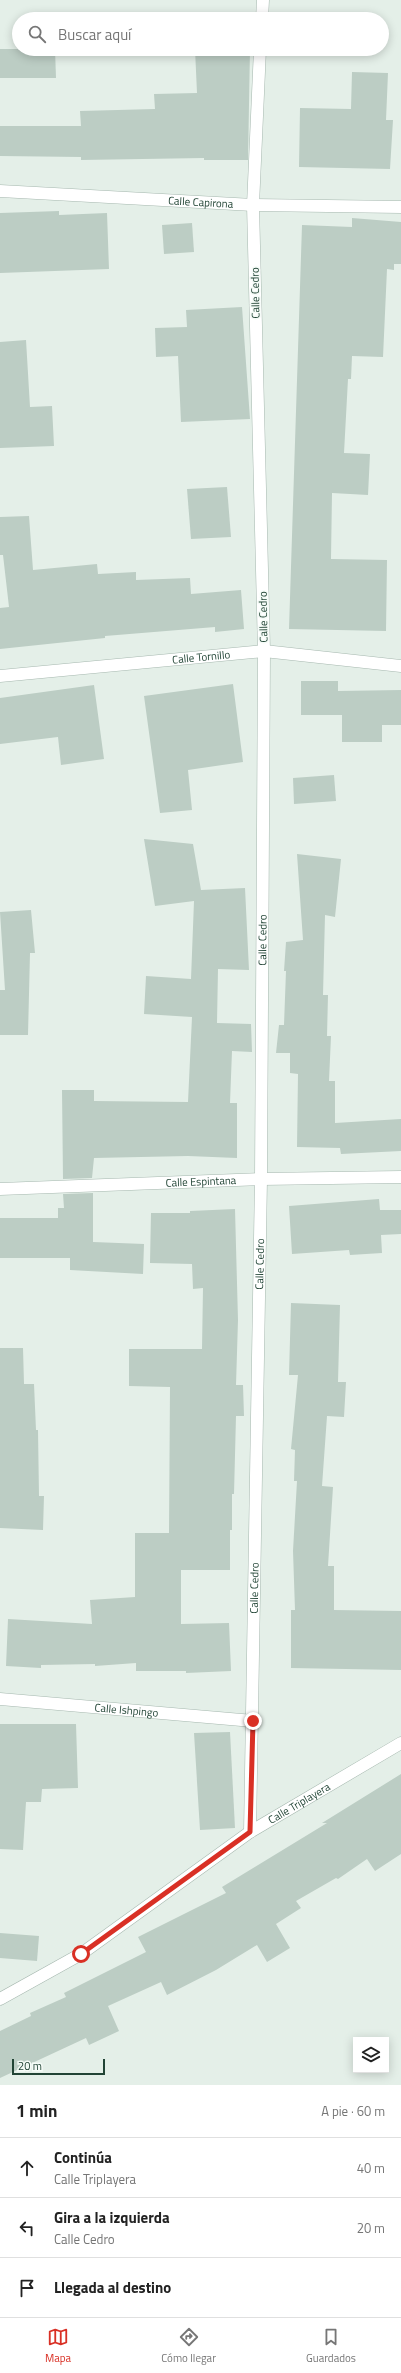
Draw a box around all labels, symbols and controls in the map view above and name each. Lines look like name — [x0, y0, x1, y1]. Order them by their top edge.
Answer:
search box — [12, 12, 389, 56]
icon: search — [26, 23, 48, 45]
text: Buscar aquí — [58, 23, 131, 46]
street label: Calle Capirona — [168, 192, 234, 212]
street label: Calle Cedro — [247, 267, 263, 319]
street label: Calle Cedro — [255, 591, 271, 643]
street label: Calle Tornillo — [171, 646, 231, 668]
street label: Calle Cedro — [254, 914, 271, 966]
street label: Calle Espintana — [165, 1172, 237, 1191]
street label: Calle Cedro — [251, 1238, 268, 1290]
street label: Calle Cedro — [246, 1562, 263, 1614]
street label: Calle Ishpingo — [94, 1699, 159, 1721]
route end — [244, 1712, 262, 1730]
street label: Calle Triplayera — [265, 1778, 333, 1828]
route start — [72, 1945, 90, 1963]
map controls — [353, 2037, 389, 2073]
button: layers — [353, 2037, 389, 2073]
scale bar — [12, 2057, 105, 2076]
text: 20 m — [18, 2058, 42, 2074]
text: 1 min — [16, 2098, 57, 2124]
text: A pie · 60 m — [321, 2101, 385, 2121]
text: Continúa — [54, 2146, 112, 2169]
icon: ahead — [16, 2157, 38, 2179]
text: 40 m — [357, 2158, 385, 2178]
text: Calle Triplayera — [54, 2169, 136, 2189]
text: Gira a la izquierda — [54, 2206, 170, 2229]
icon: left — [16, 2217, 38, 2239]
text: 20 m — [357, 2218, 385, 2238]
text: Calle Cedro — [54, 2229, 115, 2249]
text: Llegada al destino — [54, 2276, 171, 2299]
icon: arrive — [16, 2277, 38, 2299]
tab: Mapa — [45, 2326, 71, 2366]
tab: Cómo llegar — [161, 2326, 216, 2366]
tab: Guardados — [306, 2326, 356, 2366]

